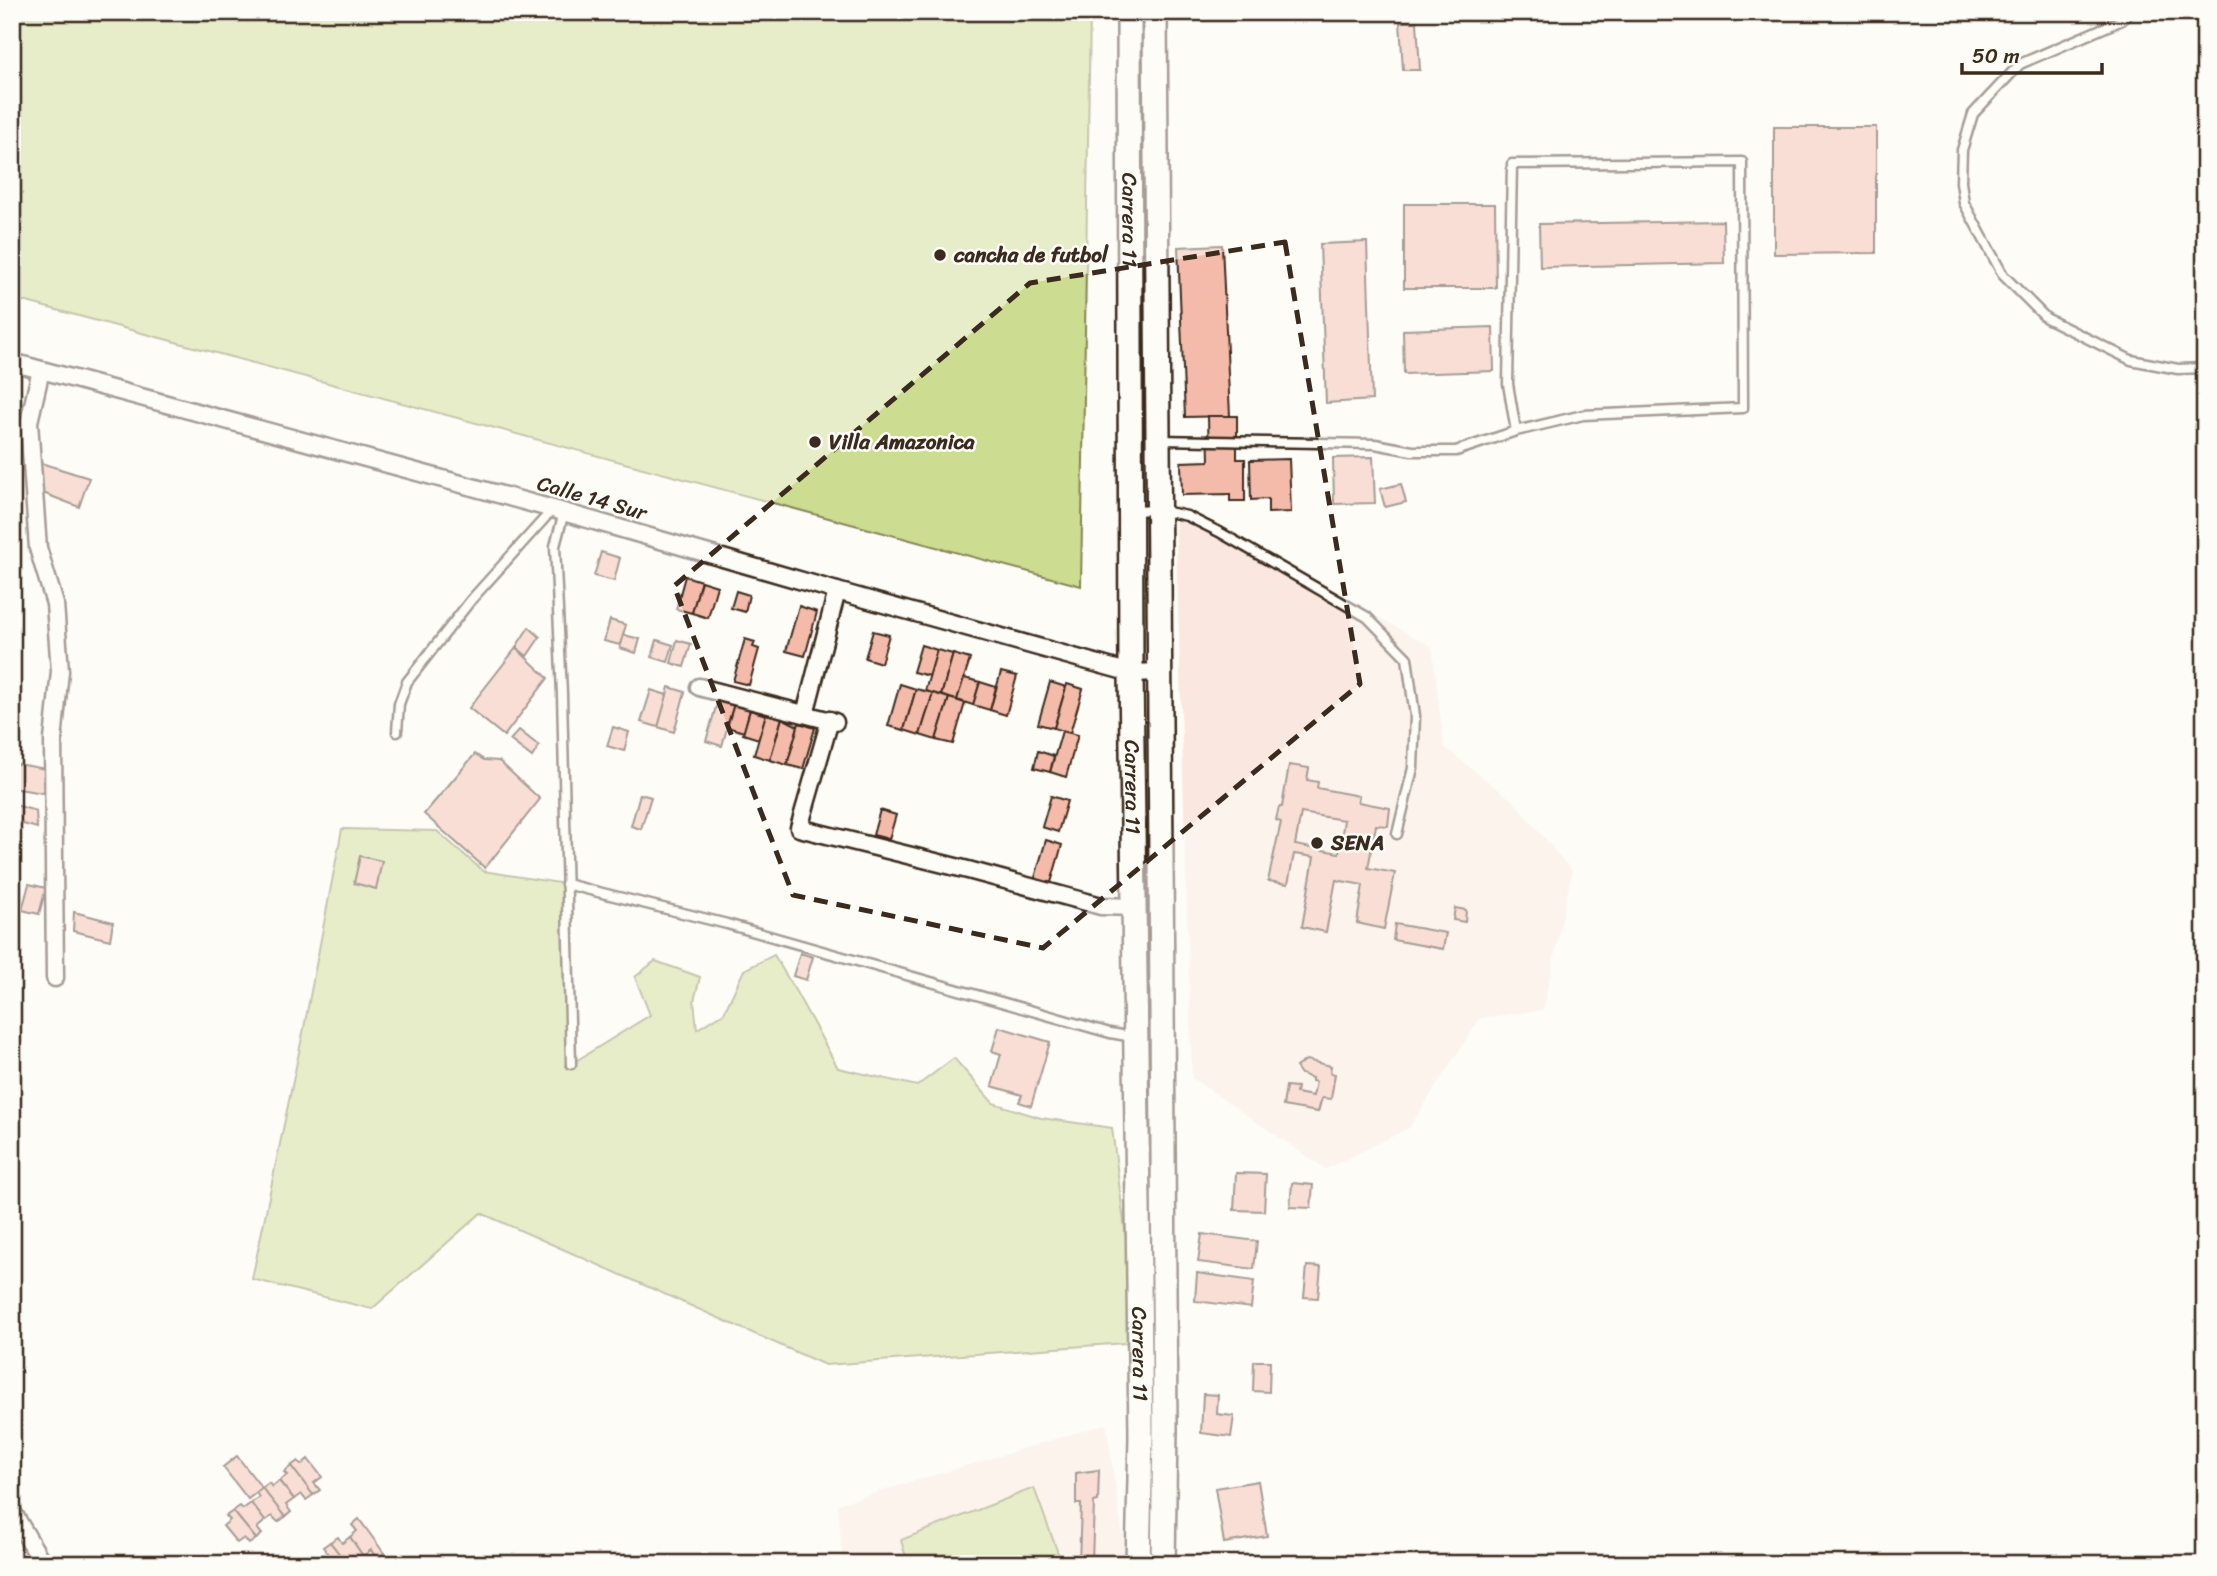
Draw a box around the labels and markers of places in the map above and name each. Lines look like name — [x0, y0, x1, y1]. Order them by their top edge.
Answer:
place label: cancha de futbol — [953, 236, 1109, 274]
marker: cancha de futbol — [932, 247, 948, 263]
place label: Villa Amazonica — [829, 423, 975, 461]
marker: Villa Amazonica — [807, 434, 823, 450]
place label: SENA — [1330, 824, 1384, 862]
marker: SENA — [1309, 835, 1325, 851]

